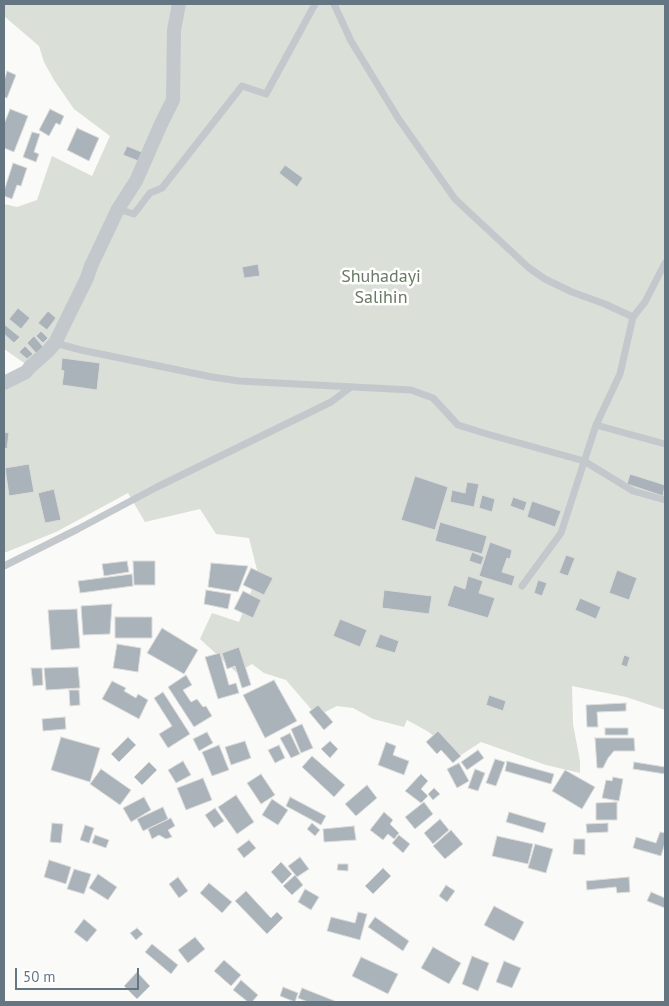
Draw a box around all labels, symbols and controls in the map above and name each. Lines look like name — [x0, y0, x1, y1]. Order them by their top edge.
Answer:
park label: Shuhadayi Salihin — [341, 266, 421, 308]
scale bar — [18, 958, 141, 990]
text: 50 m — [23, 967, 56, 986]

